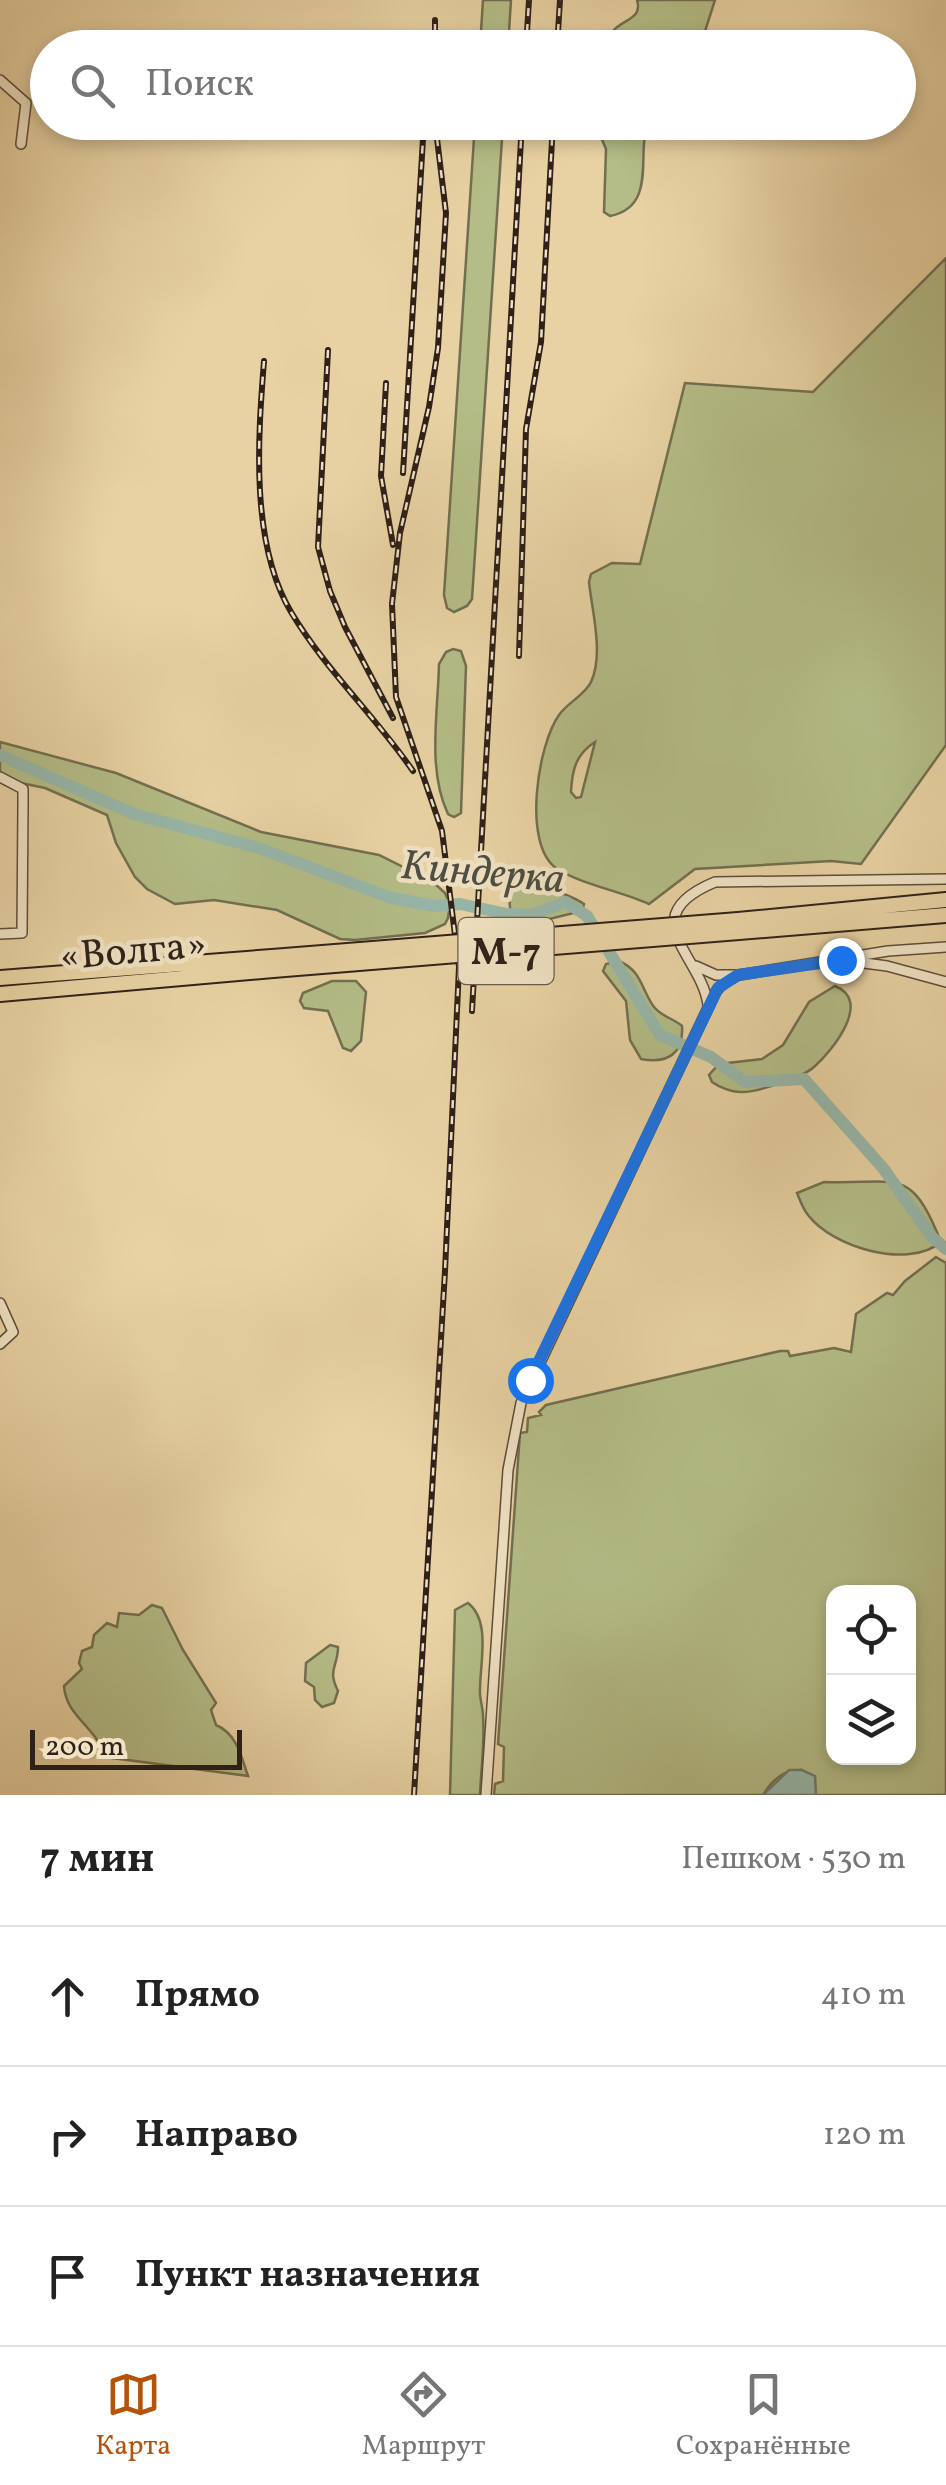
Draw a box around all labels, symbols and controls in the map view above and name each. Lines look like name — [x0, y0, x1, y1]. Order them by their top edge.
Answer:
search box — [30, 30, 916, 140]
icon: search — [65, 58, 120, 113]
text: Поиск — [145, 59, 254, 112]
water label: Киндерка — [398, 838, 567, 911]
road number: М-7 — [458, 918, 554, 984]
street label: «Волга» — [58, 919, 209, 987]
route end — [819, 938, 865, 984]
route start — [508, 1358, 554, 1404]
map controls — [826, 1585, 916, 1765]
button: locate — [826, 1585, 916, 1675]
button: layers — [826, 1675, 916, 1765]
scale bar — [30, 1725, 242, 1770]
text: 200 m — [45, 1728, 124, 1767]
text: 7 мин — [40, 1831, 154, 1890]
text: Пешком · 530 m — [681, 1838, 906, 1882]
icon: ahead — [40, 1969, 95, 2024]
text: Прямо — [135, 1970, 260, 2023]
text: 410 m — [821, 1974, 906, 2018]
icon: right — [40, 2109, 95, 2164]
text: Направо — [135, 2110, 298, 2163]
text: 120 m — [823, 2114, 906, 2158]
icon: arrive — [40, 2249, 95, 2304]
text: Пункт назначения — [135, 2250, 480, 2303]
tab: Карта — [95, 2367, 171, 2466]
tab: Маршрут — [362, 2367, 485, 2466]
tab: Сохранённые — [676, 2367, 851, 2466]

